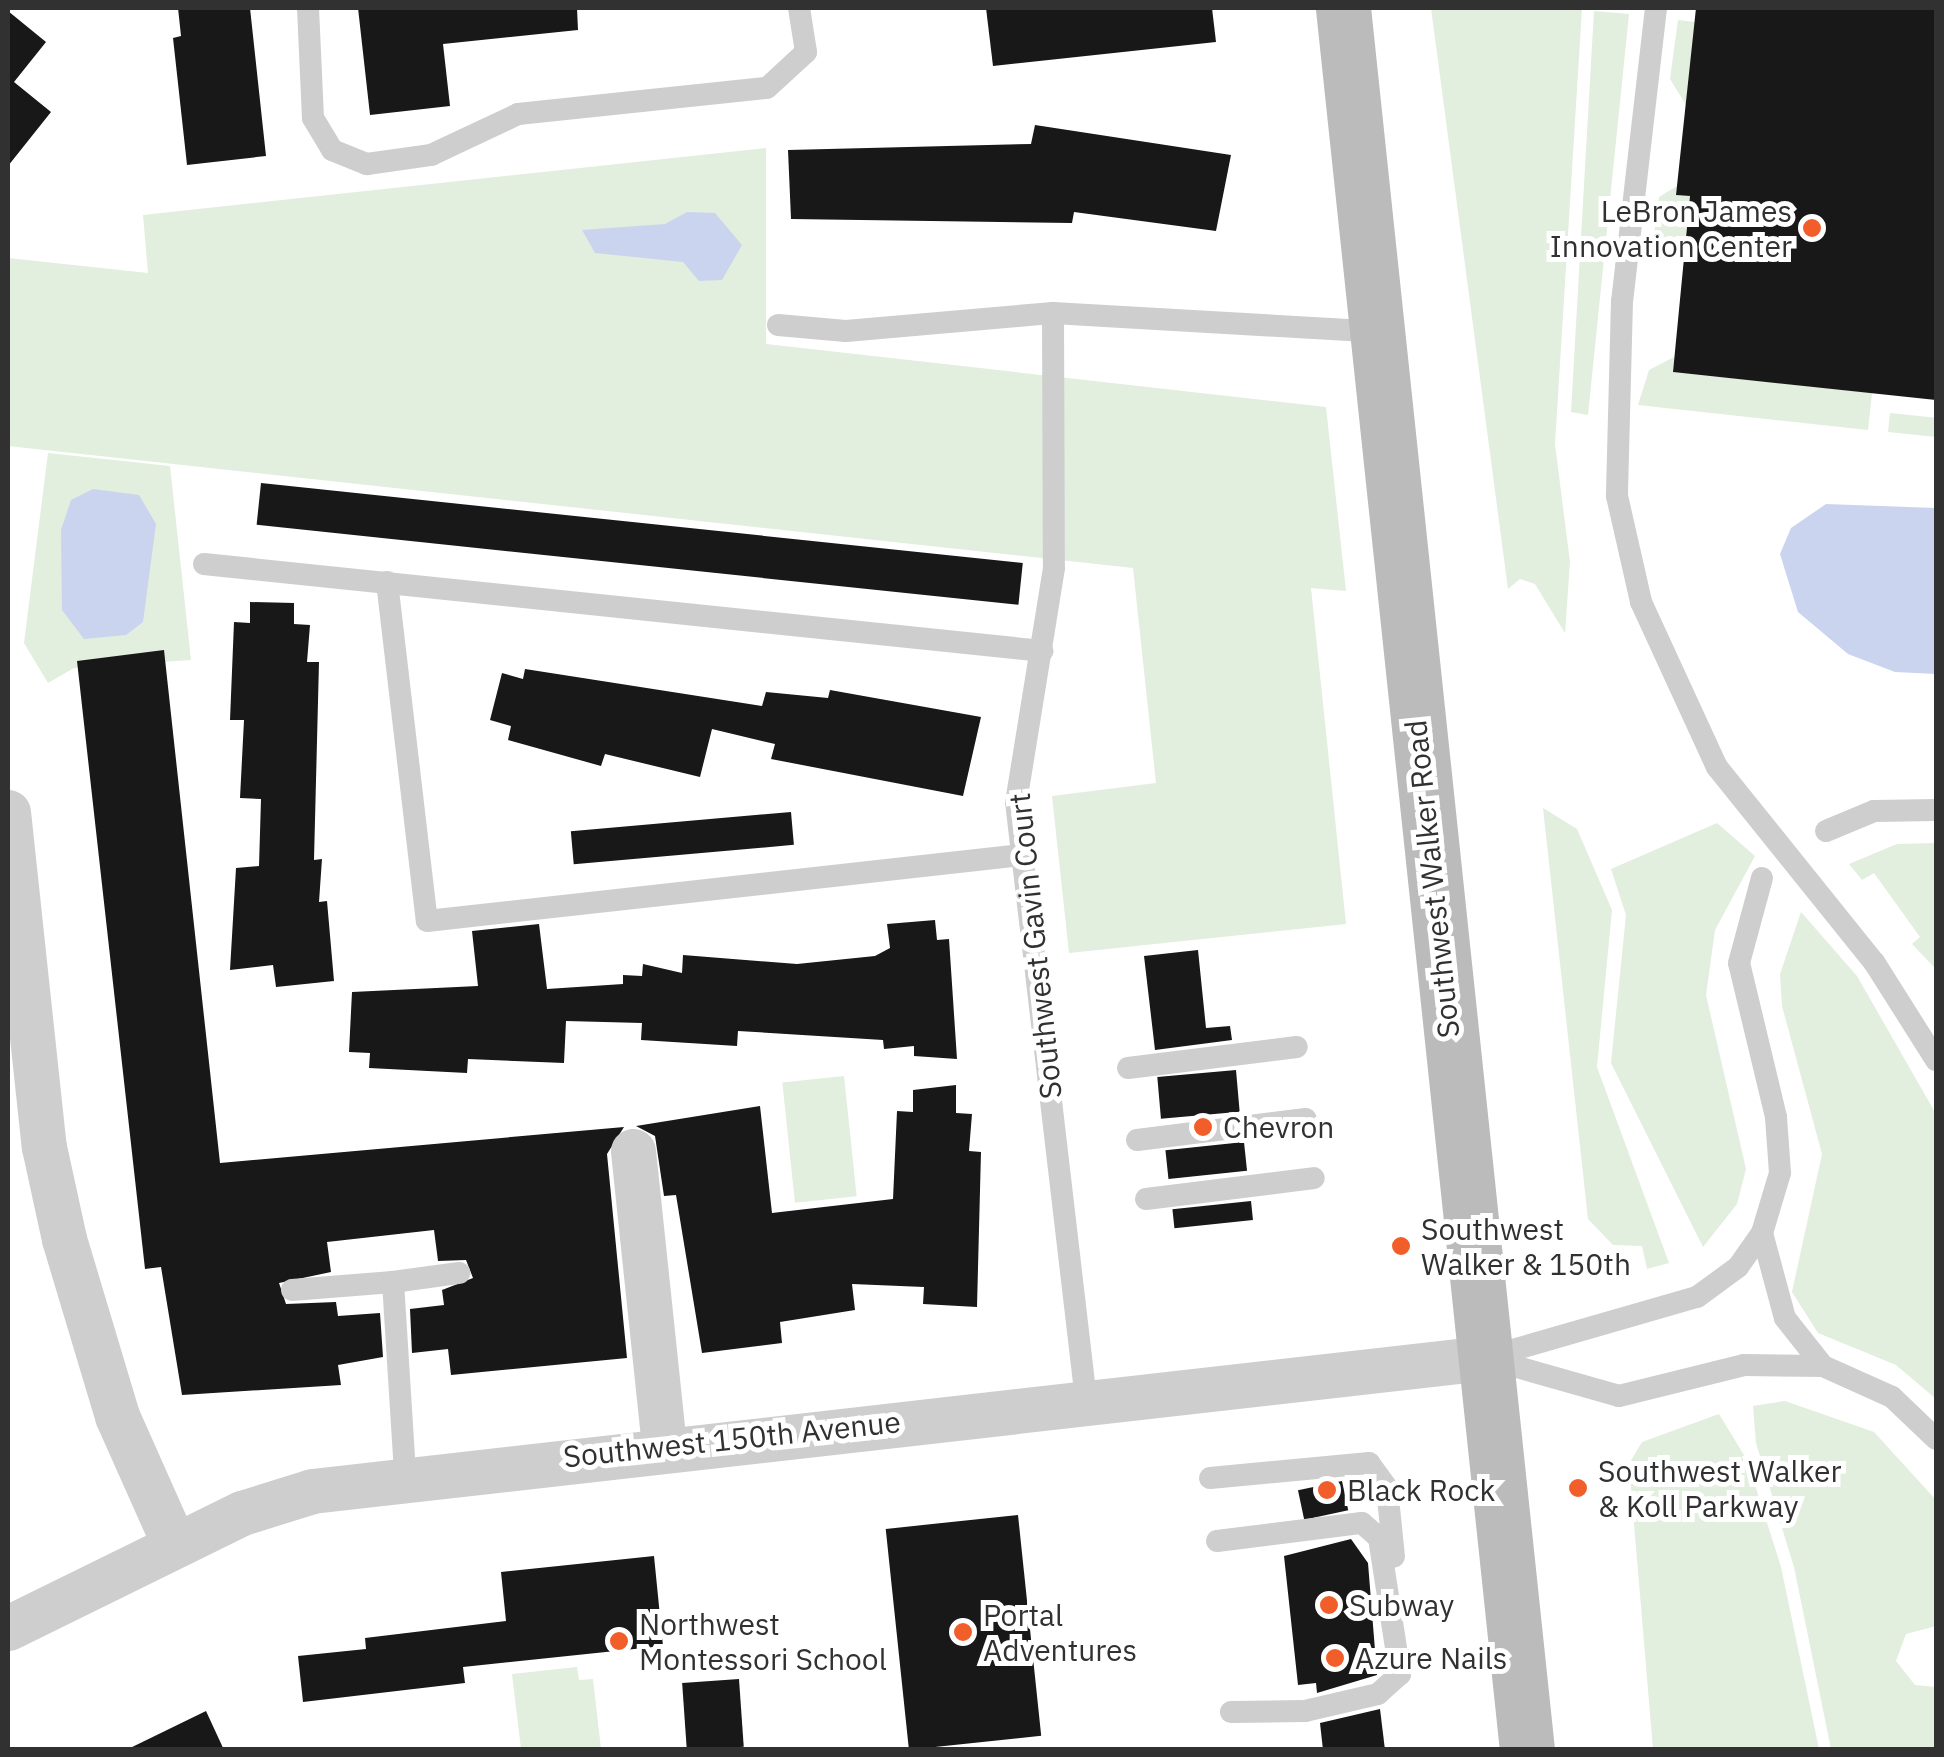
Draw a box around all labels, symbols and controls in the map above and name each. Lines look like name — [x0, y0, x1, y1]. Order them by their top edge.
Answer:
place label: LeBron James Innovation Center — [1550, 193, 1792, 264]
marker: LeBron James Innovation Center — [1801, 217, 1823, 239]
street label: Southwest Walker Road — [1397, 718, 1467, 1040]
street label: Southwest Gavin Court — [1001, 791, 1069, 1101]
place label: Chevron — [1223, 1109, 1334, 1145]
marker: Chevron — [1192, 1116, 1214, 1138]
place label: Southwest Walker & 150th — [1421, 1211, 1631, 1282]
marker: Southwest Walker & 150th — [1390, 1235, 1412, 1257]
street label: Southwest 150th Avenue — [562, 1403, 902, 1475]
place label: Southwest Walker & Koll Parkway — [1598, 1453, 1841, 1524]
place label: Black Rock — [1347, 1472, 1495, 1508]
marker: Southwest Walker & Koll Parkway — [1567, 1477, 1589, 1499]
marker: Black Rock — [1316, 1479, 1338, 1501]
place label: Subway — [1349, 1587, 1454, 1623]
marker: Subway — [1318, 1594, 1340, 1616]
place label: Portal Adventures — [983, 1597, 1137, 1668]
place label: Northwest Montessori School — [639, 1606, 887, 1676]
marker: Portal Adventures — [952, 1621, 974, 1643]
marker: Northwest Montessori School — [608, 1630, 630, 1652]
place label: Azure Nails — [1355, 1640, 1507, 1676]
marker: Azure Nails — [1324, 1647, 1346, 1669]

